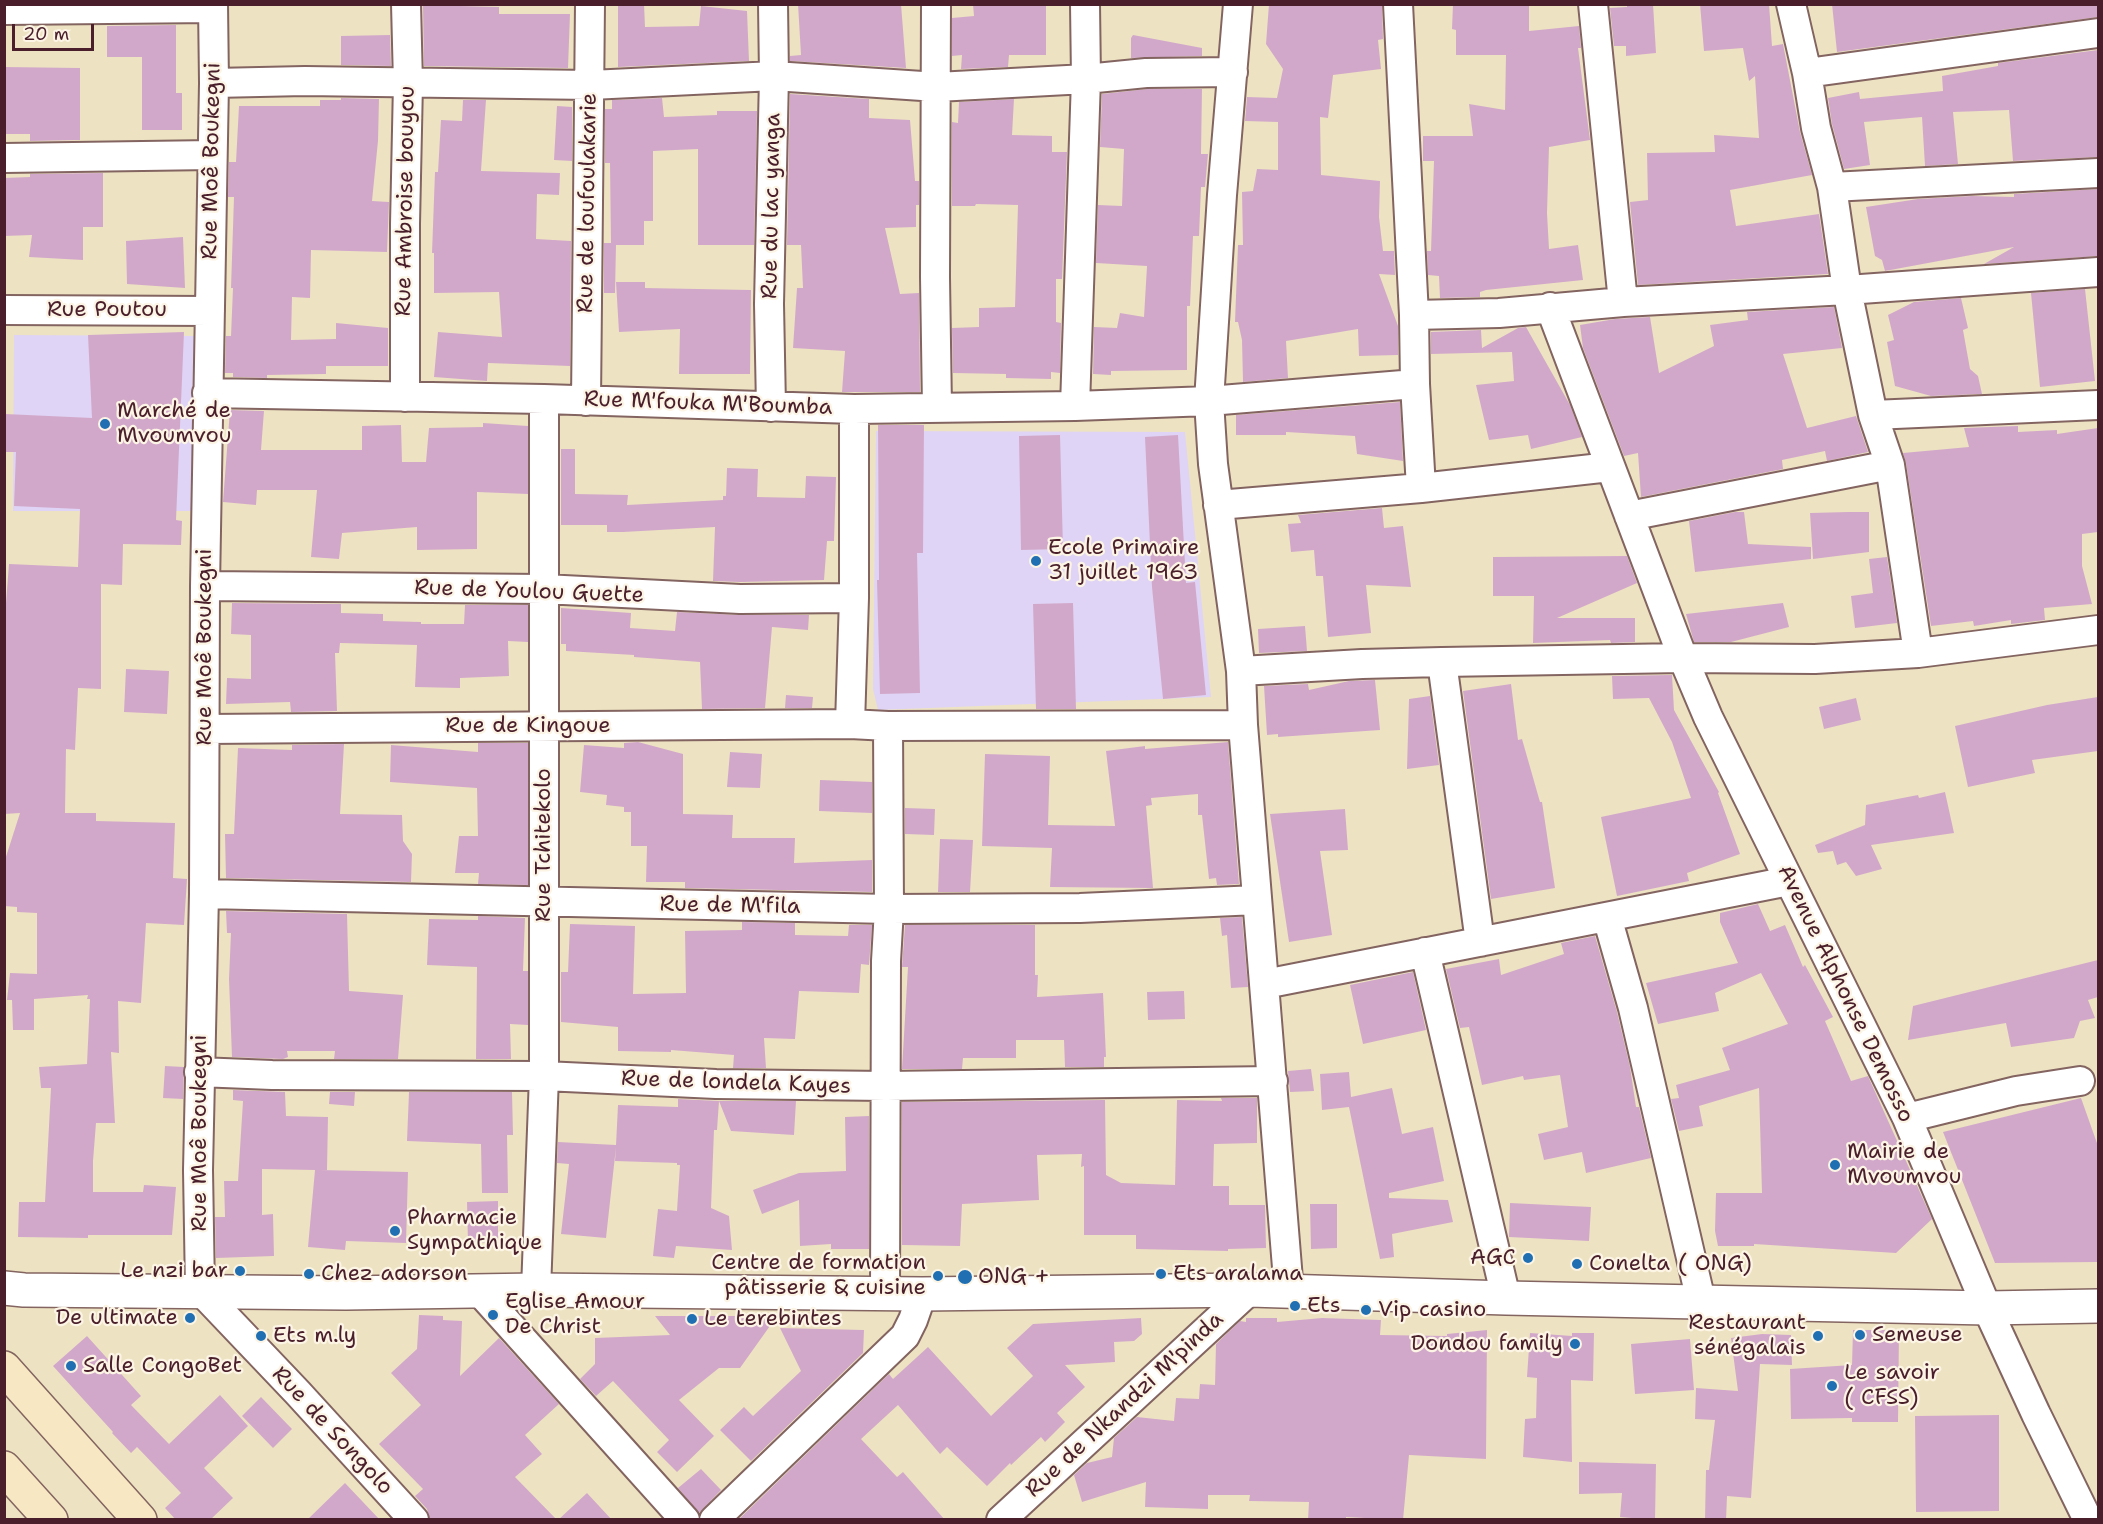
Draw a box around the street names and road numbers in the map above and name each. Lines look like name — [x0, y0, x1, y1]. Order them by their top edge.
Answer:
street label: Rue Moê Boukegni — [197, 62, 227, 260]
street label: Rue Ambroise bouyou — [391, 85, 421, 317]
street label: Rue de loufoulakarie — [573, 93, 603, 313]
street label: Rue du lac yanga — [757, 113, 787, 299]
street label: Rue Poutou — [47, 297, 167, 323]
street label: Rue M'fouka M'Boumba — [583, 386, 833, 422]
street label: Rue Moê Boukegni — [192, 548, 218, 746]
street label: Rue de Youlou Guette — [414, 575, 644, 609]
street label: Rue de Kingoue — [445, 713, 611, 739]
street label: Rue Tchitekolo — [531, 768, 557, 922]
street label: Avenue Alphonse Demosso — [1771, 861, 1919, 1127]
street label: Rue de M'fila — [659, 892, 801, 920]
street label: Rue Moê Boukegni — [187, 1034, 213, 1232]
street label: Rue de londela Kayes — [621, 1066, 851, 1100]
street label: Rue de Nkandzi M'pinda — [1021, 1306, 1229, 1504]
street label: Rue de Songolo — [266, 1361, 398, 1501]

